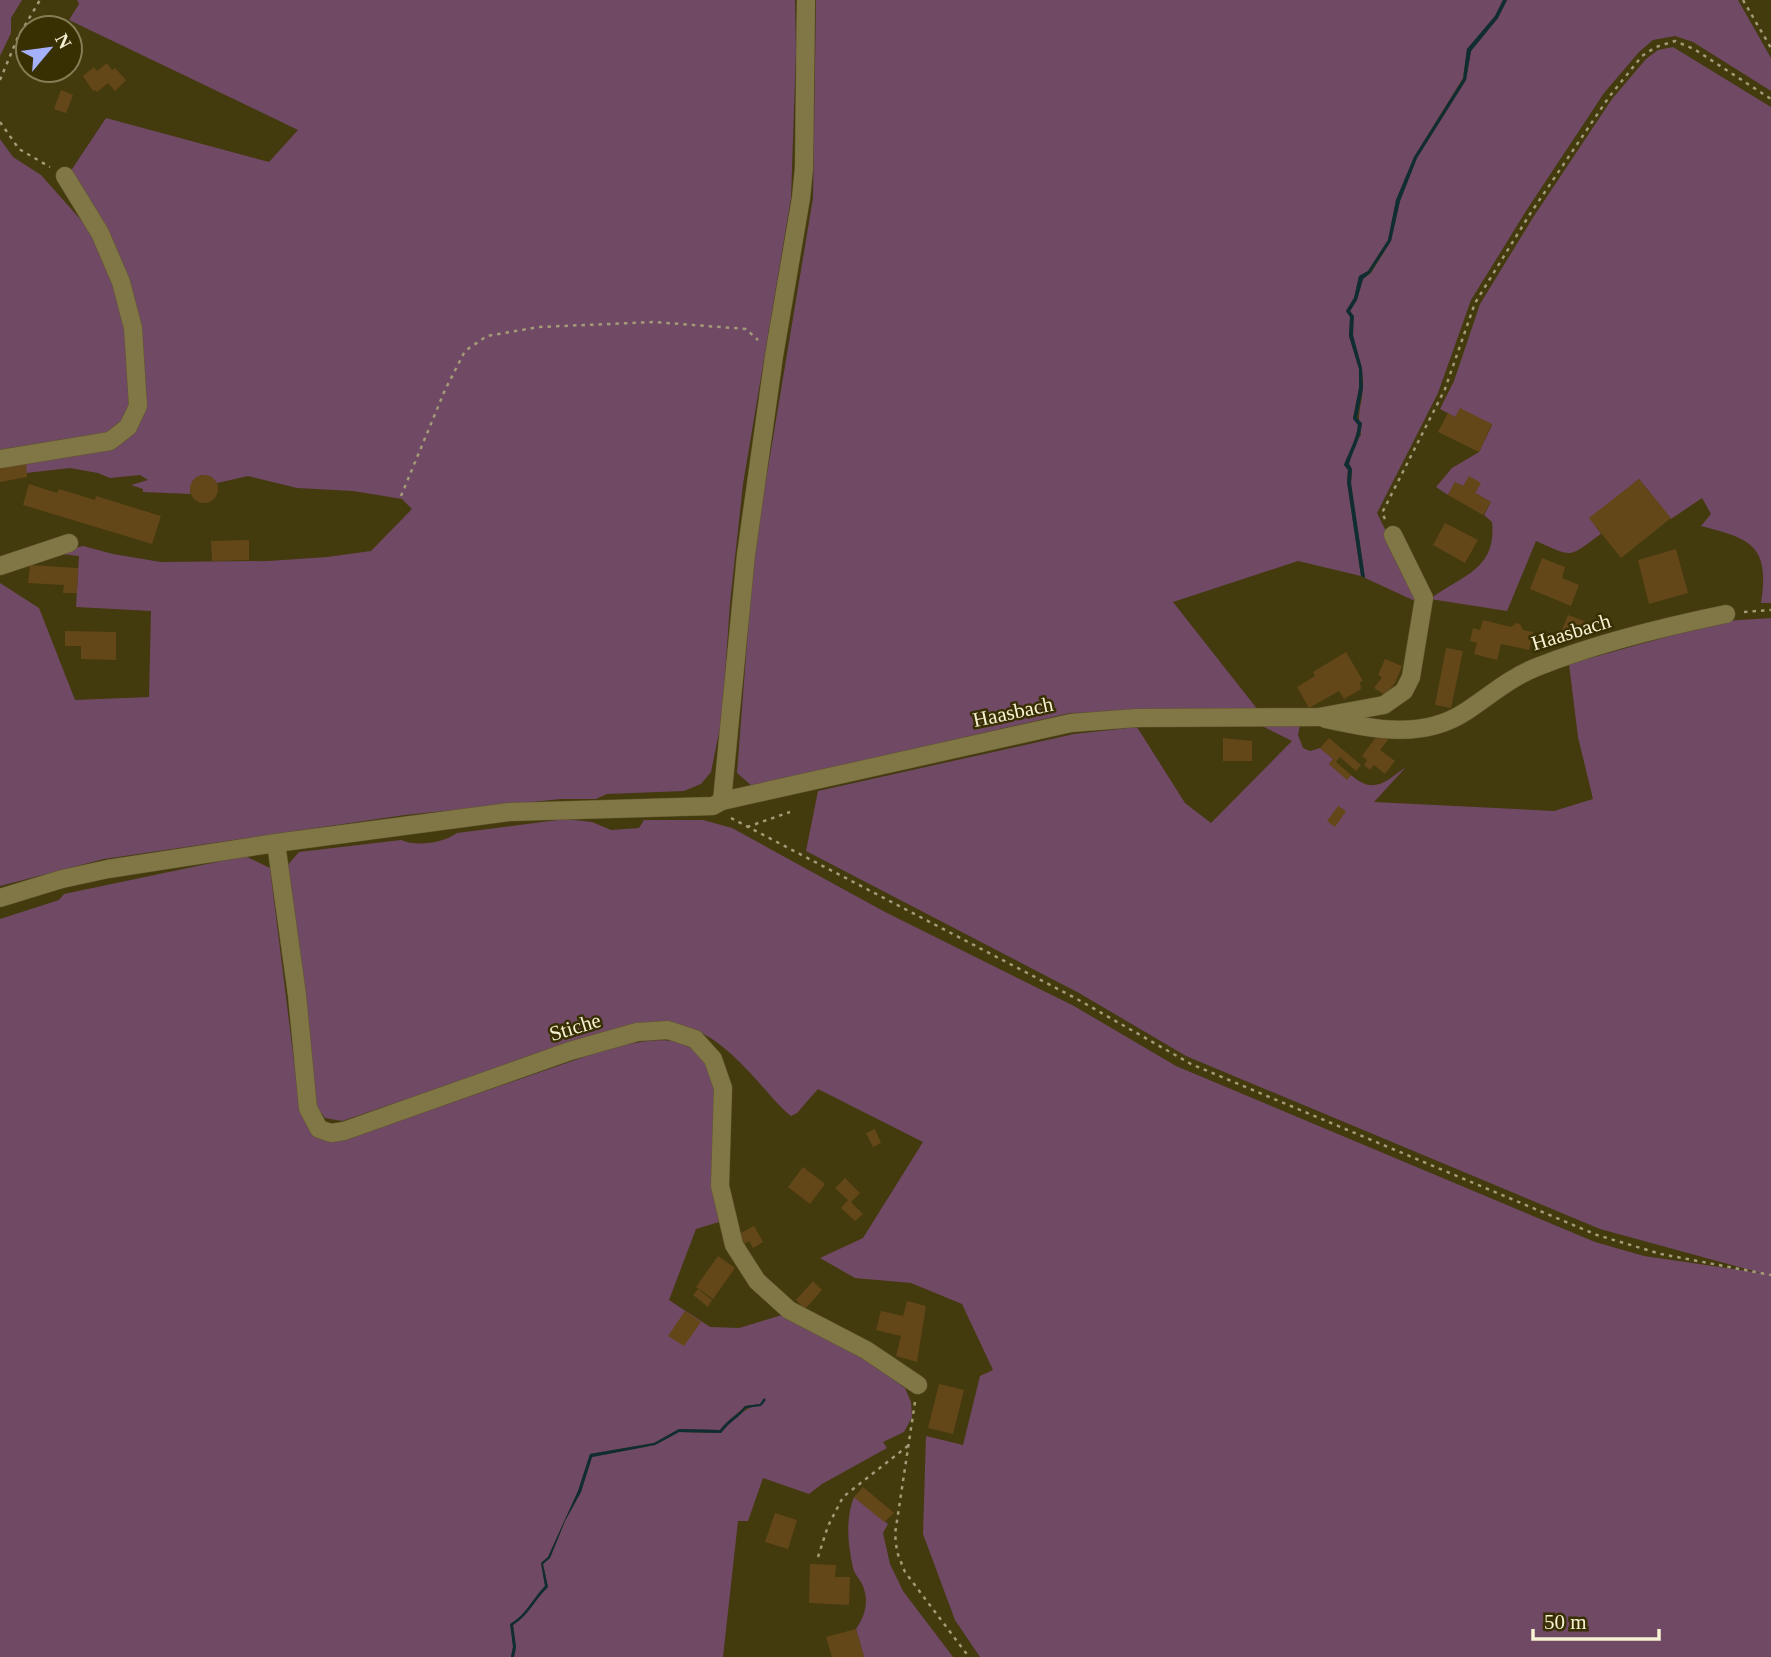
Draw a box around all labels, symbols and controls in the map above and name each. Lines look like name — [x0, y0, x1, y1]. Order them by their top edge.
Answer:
north arrow — [14, 14, 84, 84]
text: N — [51, 30, 76, 52]
street label: Haasbach — [1528, 608, 1614, 655]
street label: Haasbach — [971, 692, 1056, 732]
street label: Stiche — [546, 1008, 604, 1046]
scale bar — [1533, 1598, 1659, 1642]
text: 50 m — [1544, 1610, 1587, 1634]

